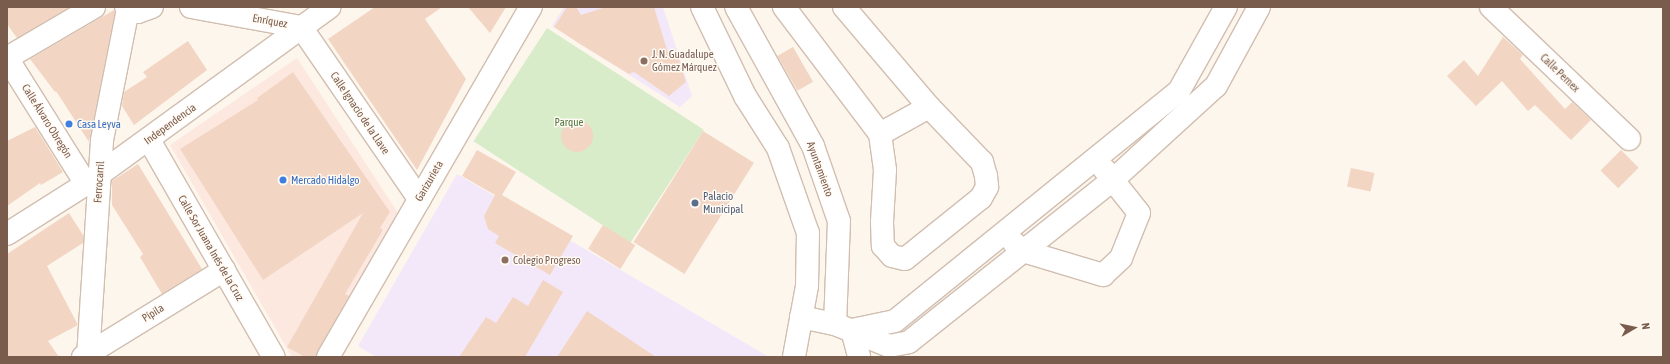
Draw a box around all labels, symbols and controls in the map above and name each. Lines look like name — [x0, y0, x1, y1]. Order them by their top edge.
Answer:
street label: Enríquez — [251, 11, 289, 31]
place label: J. N. Guadalupe Gómez Márquez — [652, 48, 717, 74]
street label: Calle Pemex — [1538, 51, 1582, 95]
marker: J. N. Guadalupe Gómez Márquez — [639, 56, 649, 66]
street label: Calle Ignacio de la Llave — [328, 69, 392, 157]
street label: Calle Álvaro Obregón — [19, 82, 75, 160]
street label: Independencia — [141, 101, 199, 147]
park label: Parque — [554, 115, 584, 129]
place label: Casa Leyva — [77, 117, 121, 131]
marker: Casa Leyva — [64, 119, 74, 129]
street label: Ayuntamiento — [804, 140, 836, 198]
street label: Garizurieta — [412, 158, 446, 204]
street label: Ferrocarril — [91, 161, 107, 203]
place label: Mercado Hidalgo — [291, 173, 359, 187]
marker: Mercado Hidalgo — [278, 175, 288, 185]
place label: Palacio Municipal — [703, 190, 743, 216]
street label: Calle Sor Juana Inés de la Cruz — [175, 193, 247, 303]
marker: Palacio Municipal — [690, 198, 700, 208]
place label: Colegio Progreso — [513, 253, 581, 267]
marker: Colegio Progreso — [500, 255, 510, 265]
street label: Pípila — [140, 301, 166, 325]
north arrow — [1614, 308, 1654, 348]
text: N — [1639, 322, 1652, 330]

